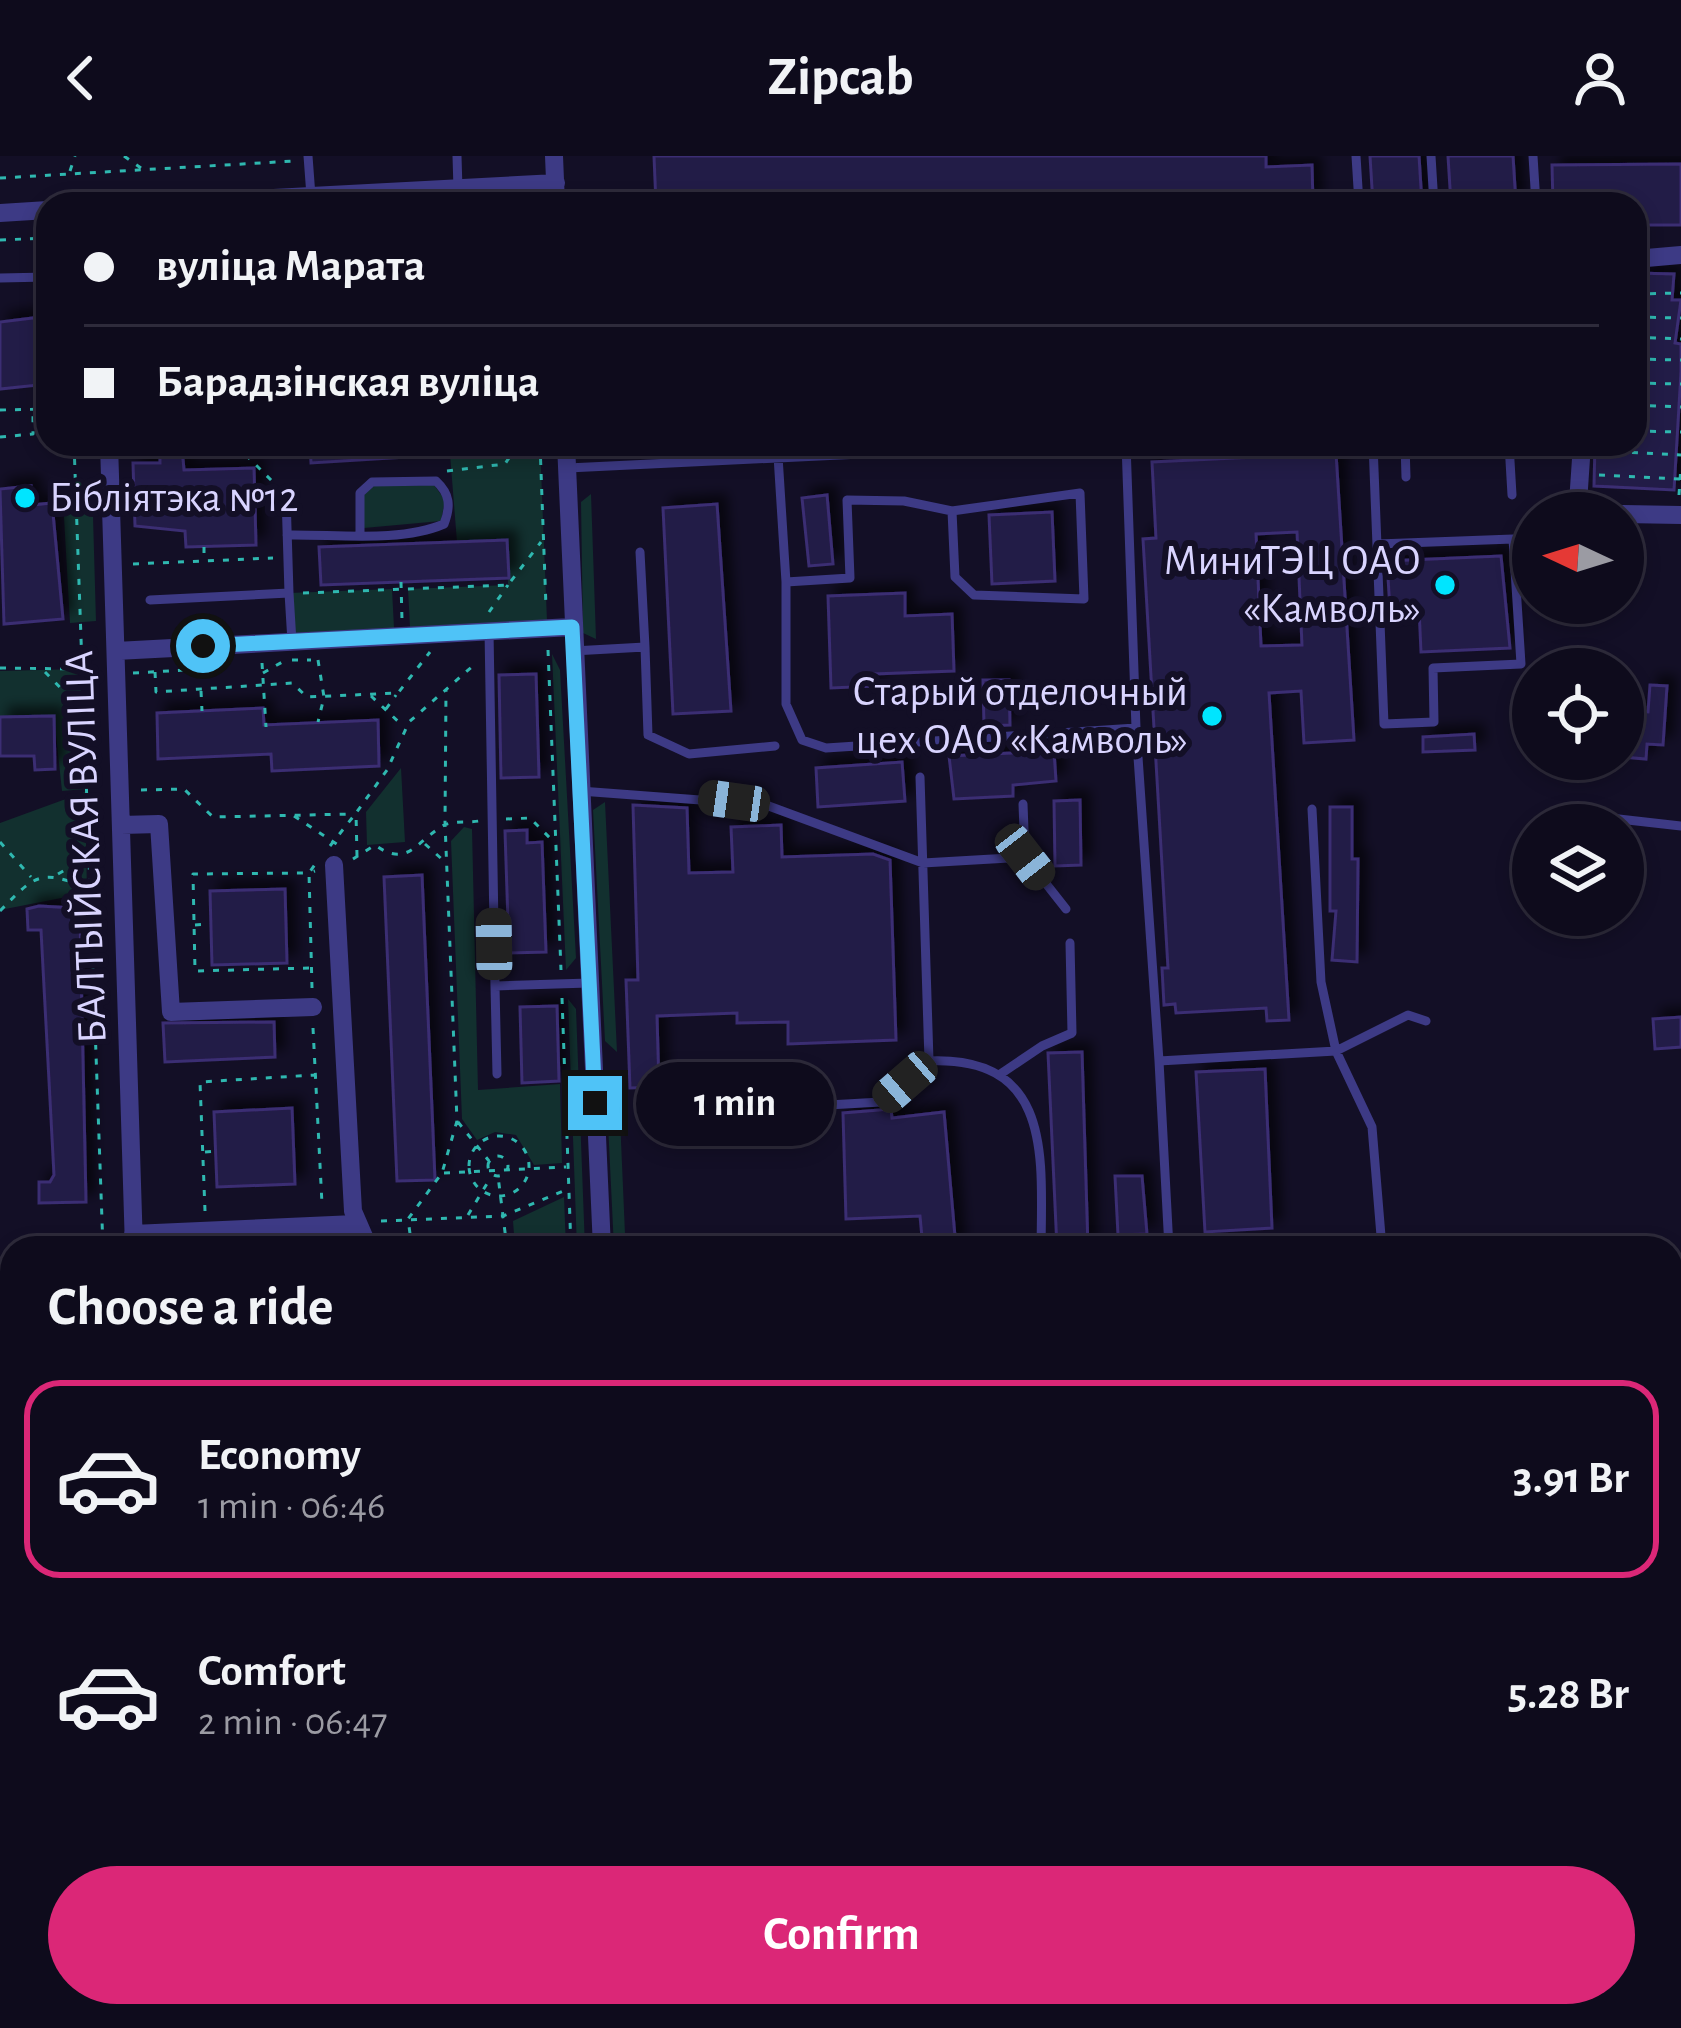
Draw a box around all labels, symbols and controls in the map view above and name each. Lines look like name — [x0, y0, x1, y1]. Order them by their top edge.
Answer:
icon: back — [48, 45, 114, 111]
icon: person — [1567, 45, 1633, 111]
text: Zipcab — [768, 51, 913, 105]
text: вуліца Марата — [156, 244, 425, 289]
text: Барадзінская вуліца — [156, 360, 539, 405]
place label: Бібліятэка №12 — [49, 477, 298, 519]
marker: Бібліятэка №12 — [12, 485, 38, 511]
north arrow — [1512, 492, 1644, 624]
map controls — [1512, 492, 1644, 936]
place label: МиниТЭЦ ОАО «Камволь» — [1163, 540, 1421, 630]
marker: МиниТЭЦ ОАО «Камволь» — [1432, 572, 1458, 598]
route start — [176, 619, 230, 673]
button: locate — [1512, 648, 1644, 780]
street label: БАЛТЫЙСКАЯ ВУЛІЦА — [57, 650, 114, 1044]
place label: Старый отделочный цех ОАО «Камволь» — [852, 671, 1188, 761]
marker: Старый отделочный цех ОАО «Камволь» — [1199, 703, 1225, 729]
car — [696, 778, 772, 824]
button: layers — [1512, 804, 1644, 936]
car — [989, 818, 1061, 896]
car — [475, 908, 513, 980]
car — [866, 1045, 944, 1119]
callout: 1 min — [637, 1061, 835, 1145]
route end — [568, 1076, 622, 1130]
text: 1 min — [694, 1084, 776, 1123]
text: Choose a ride — [48, 1281, 334, 1335]
icon: car — [54, 1425, 162, 1533]
text: Economy — [198, 1433, 361, 1478]
text: 3.91 Br — [1513, 1456, 1629, 1501]
text: 1 min · 06:46 — [198, 1487, 385, 1526]
icon: car — [54, 1641, 162, 1749]
text: Comfort — [198, 1649, 346, 1694]
text: 5.28 Br — [1508, 1672, 1629, 1717]
text: 2 min · 06:47 — [198, 1703, 388, 1742]
button: Confirm — [48, 1866, 1635, 2004]

